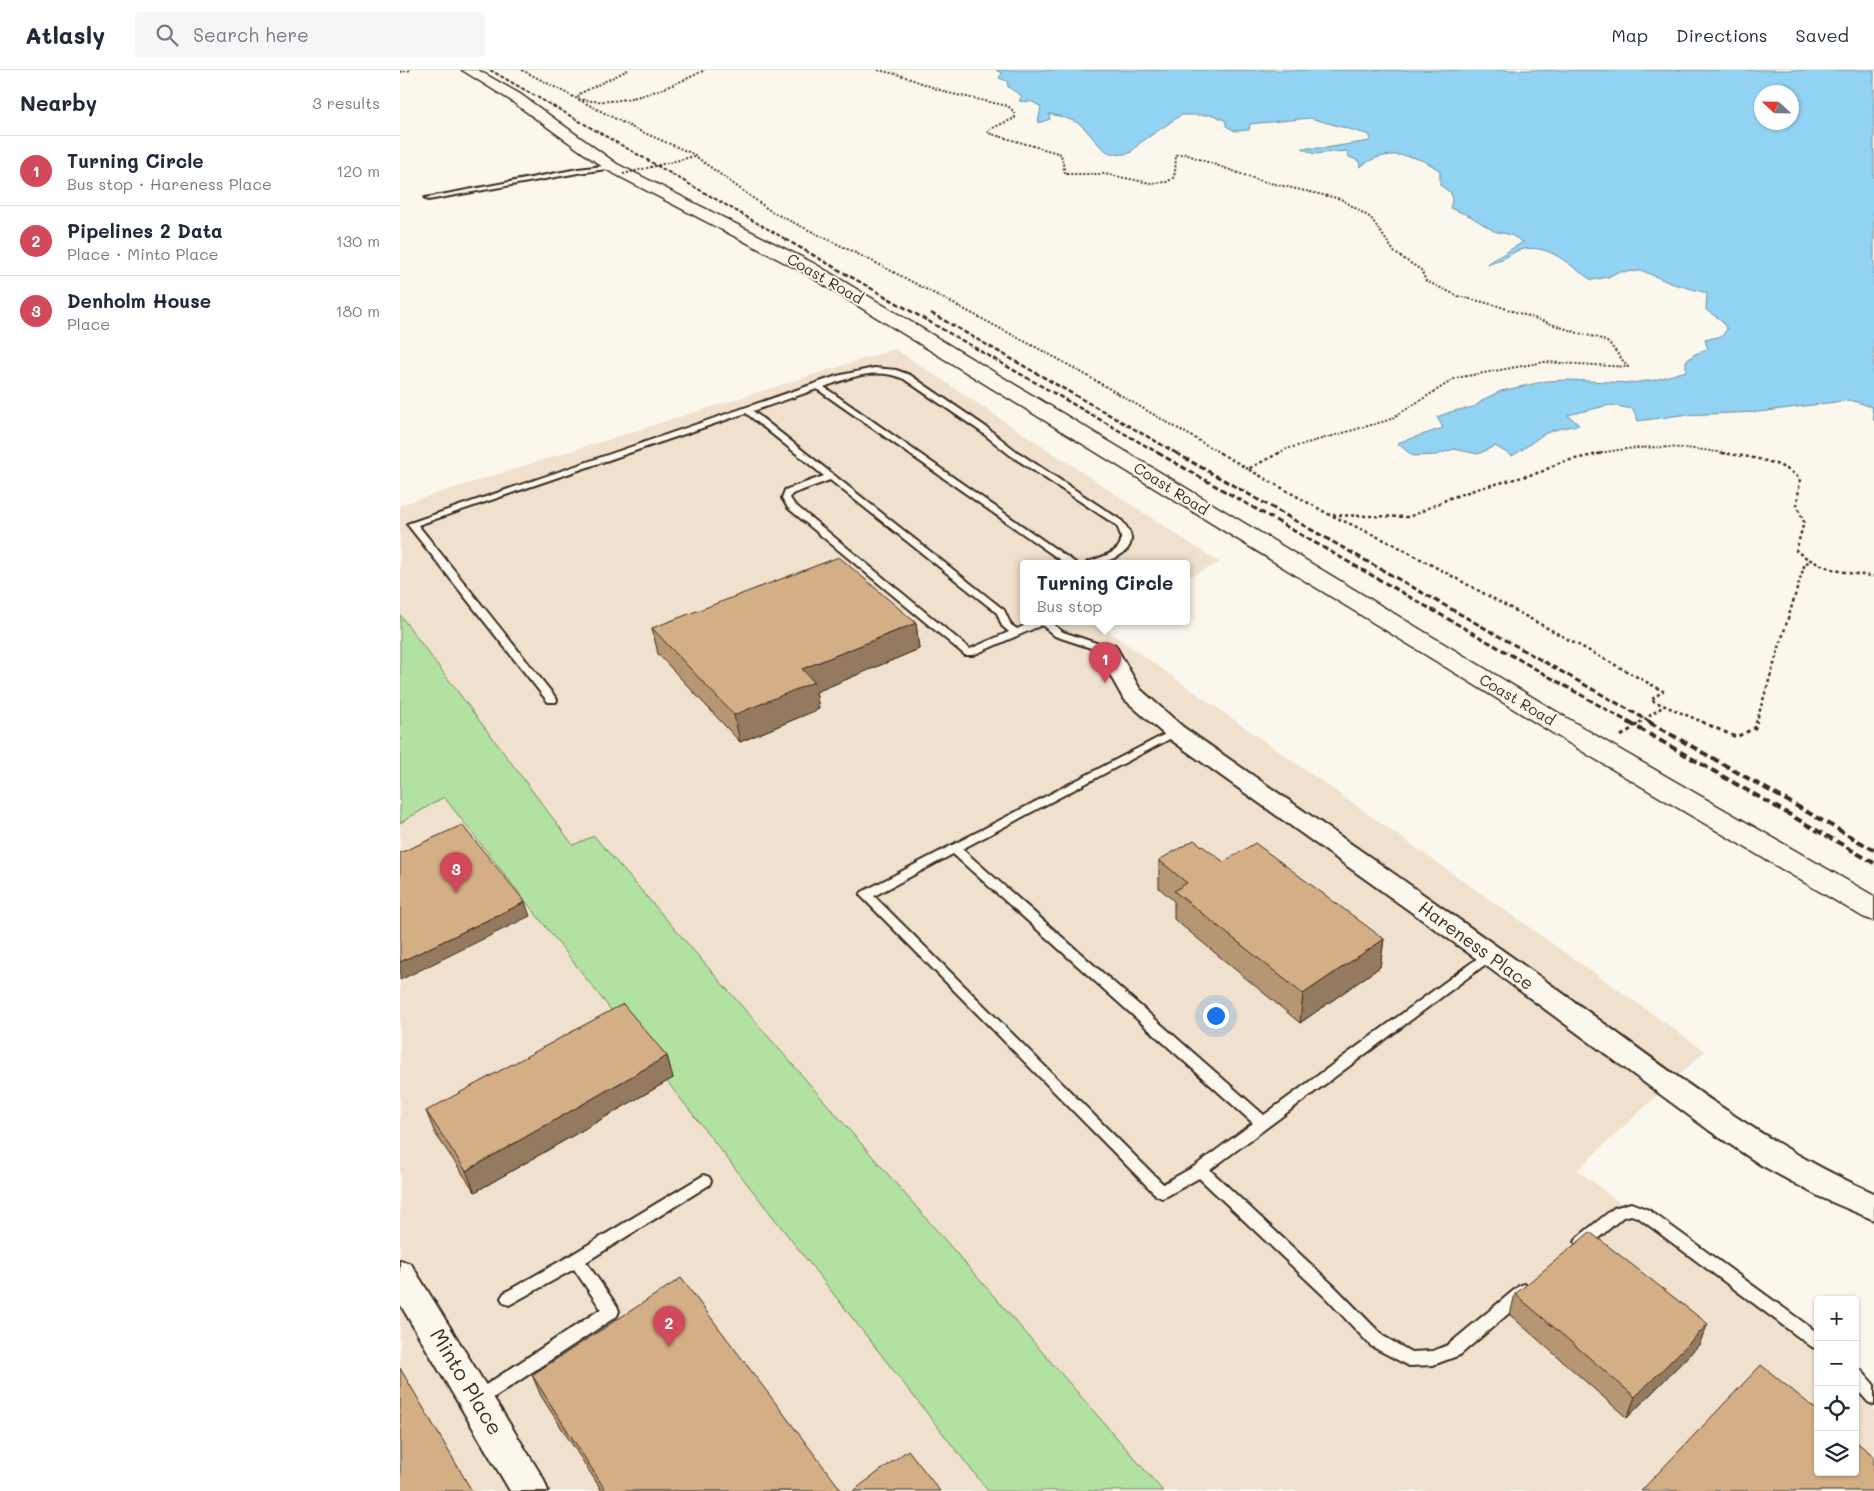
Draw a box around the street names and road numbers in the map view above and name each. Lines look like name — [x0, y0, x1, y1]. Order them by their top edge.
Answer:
street label: Coast Road — [784, 248, 867, 308]
street label: Coast Road — [1130, 457, 1213, 519]
street label: Coast Road — [1476, 669, 1559, 730]
street label: Hareness Place — [1414, 895, 1539, 995]
street label: Minto Place — [425, 1323, 510, 1440]

